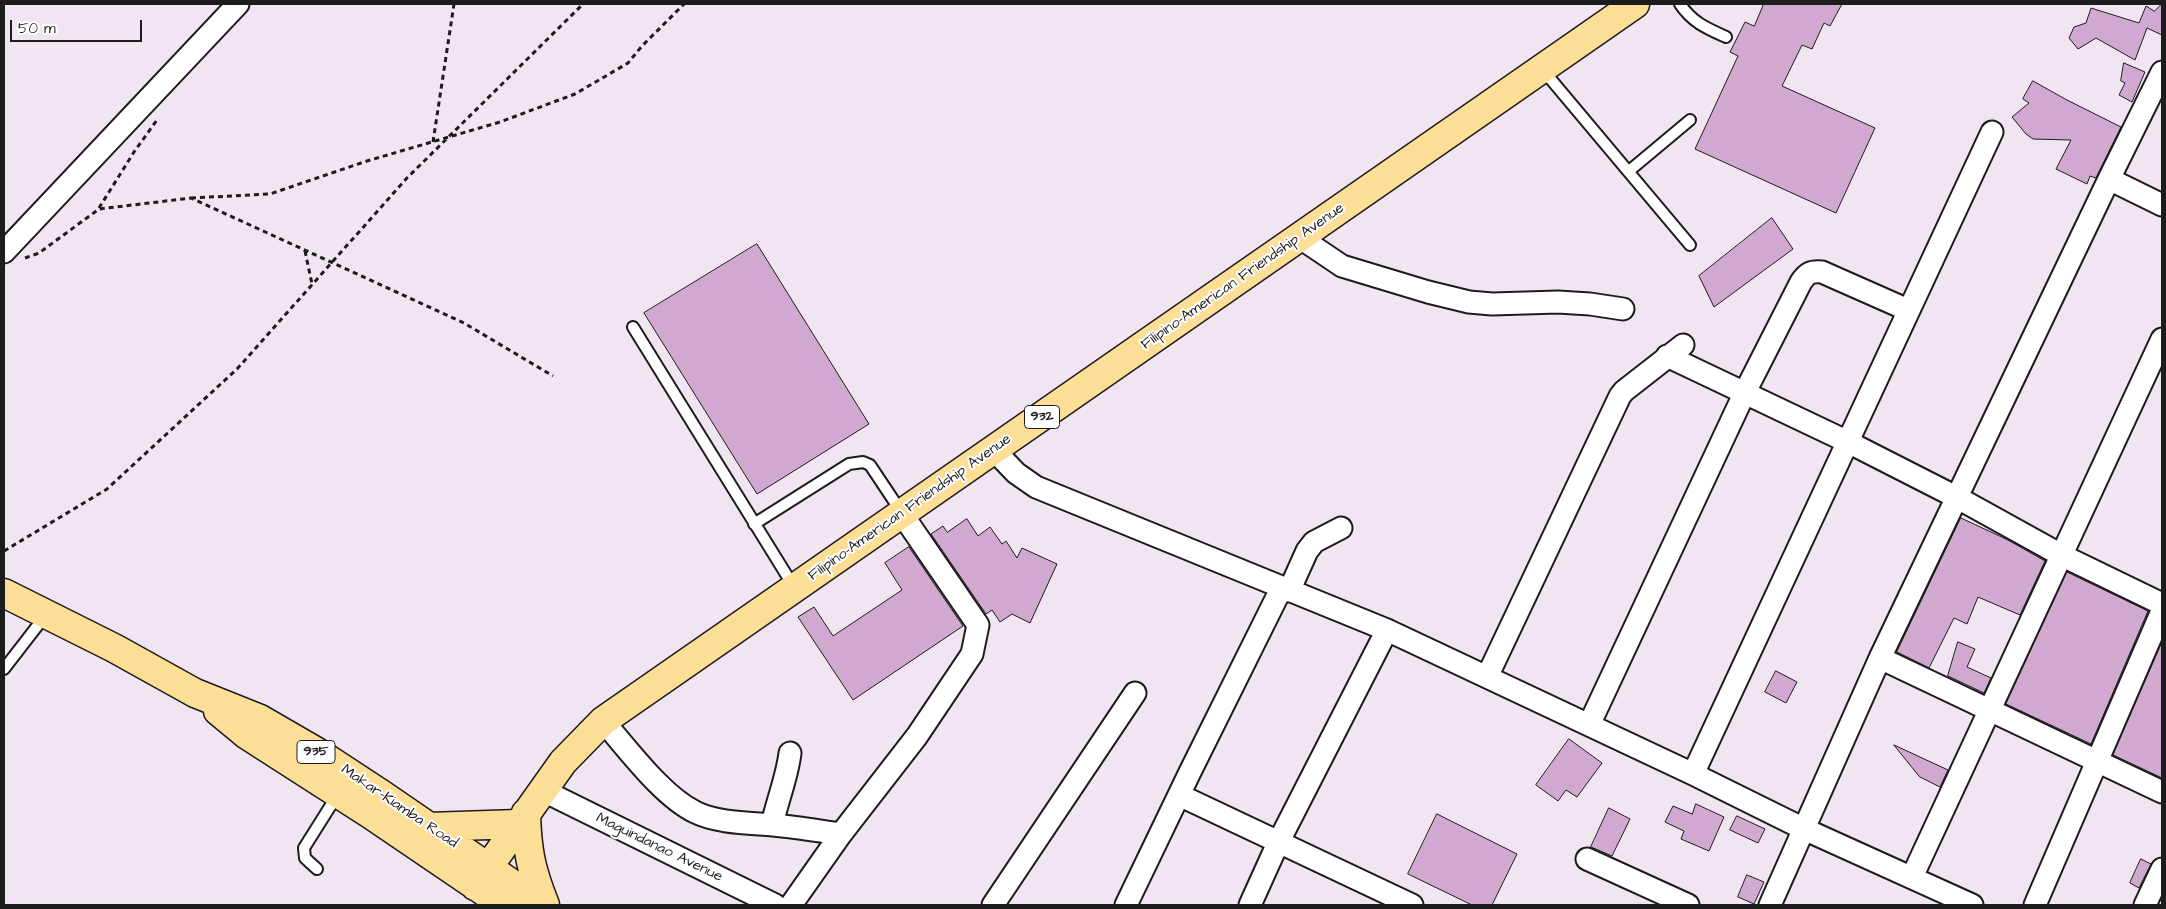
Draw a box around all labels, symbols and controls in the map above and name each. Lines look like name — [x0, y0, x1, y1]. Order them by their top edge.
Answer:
scale bar — [12, 10, 145, 42]
text: 50 m — [18, 18, 56, 39]
street label: Filipino-American Friendship Avenue — [1138, 200, 1348, 354]
road number: 932 — [1024, 406, 1060, 428]
street label: Filipino-American Friendship Avenue — [805, 431, 1015, 585]
road number: 935 — [297, 740, 335, 764]
street label: Makar-Kiamba Road — [337, 761, 461, 853]
street label: Maguindanao Avenue — [593, 809, 725, 887]

